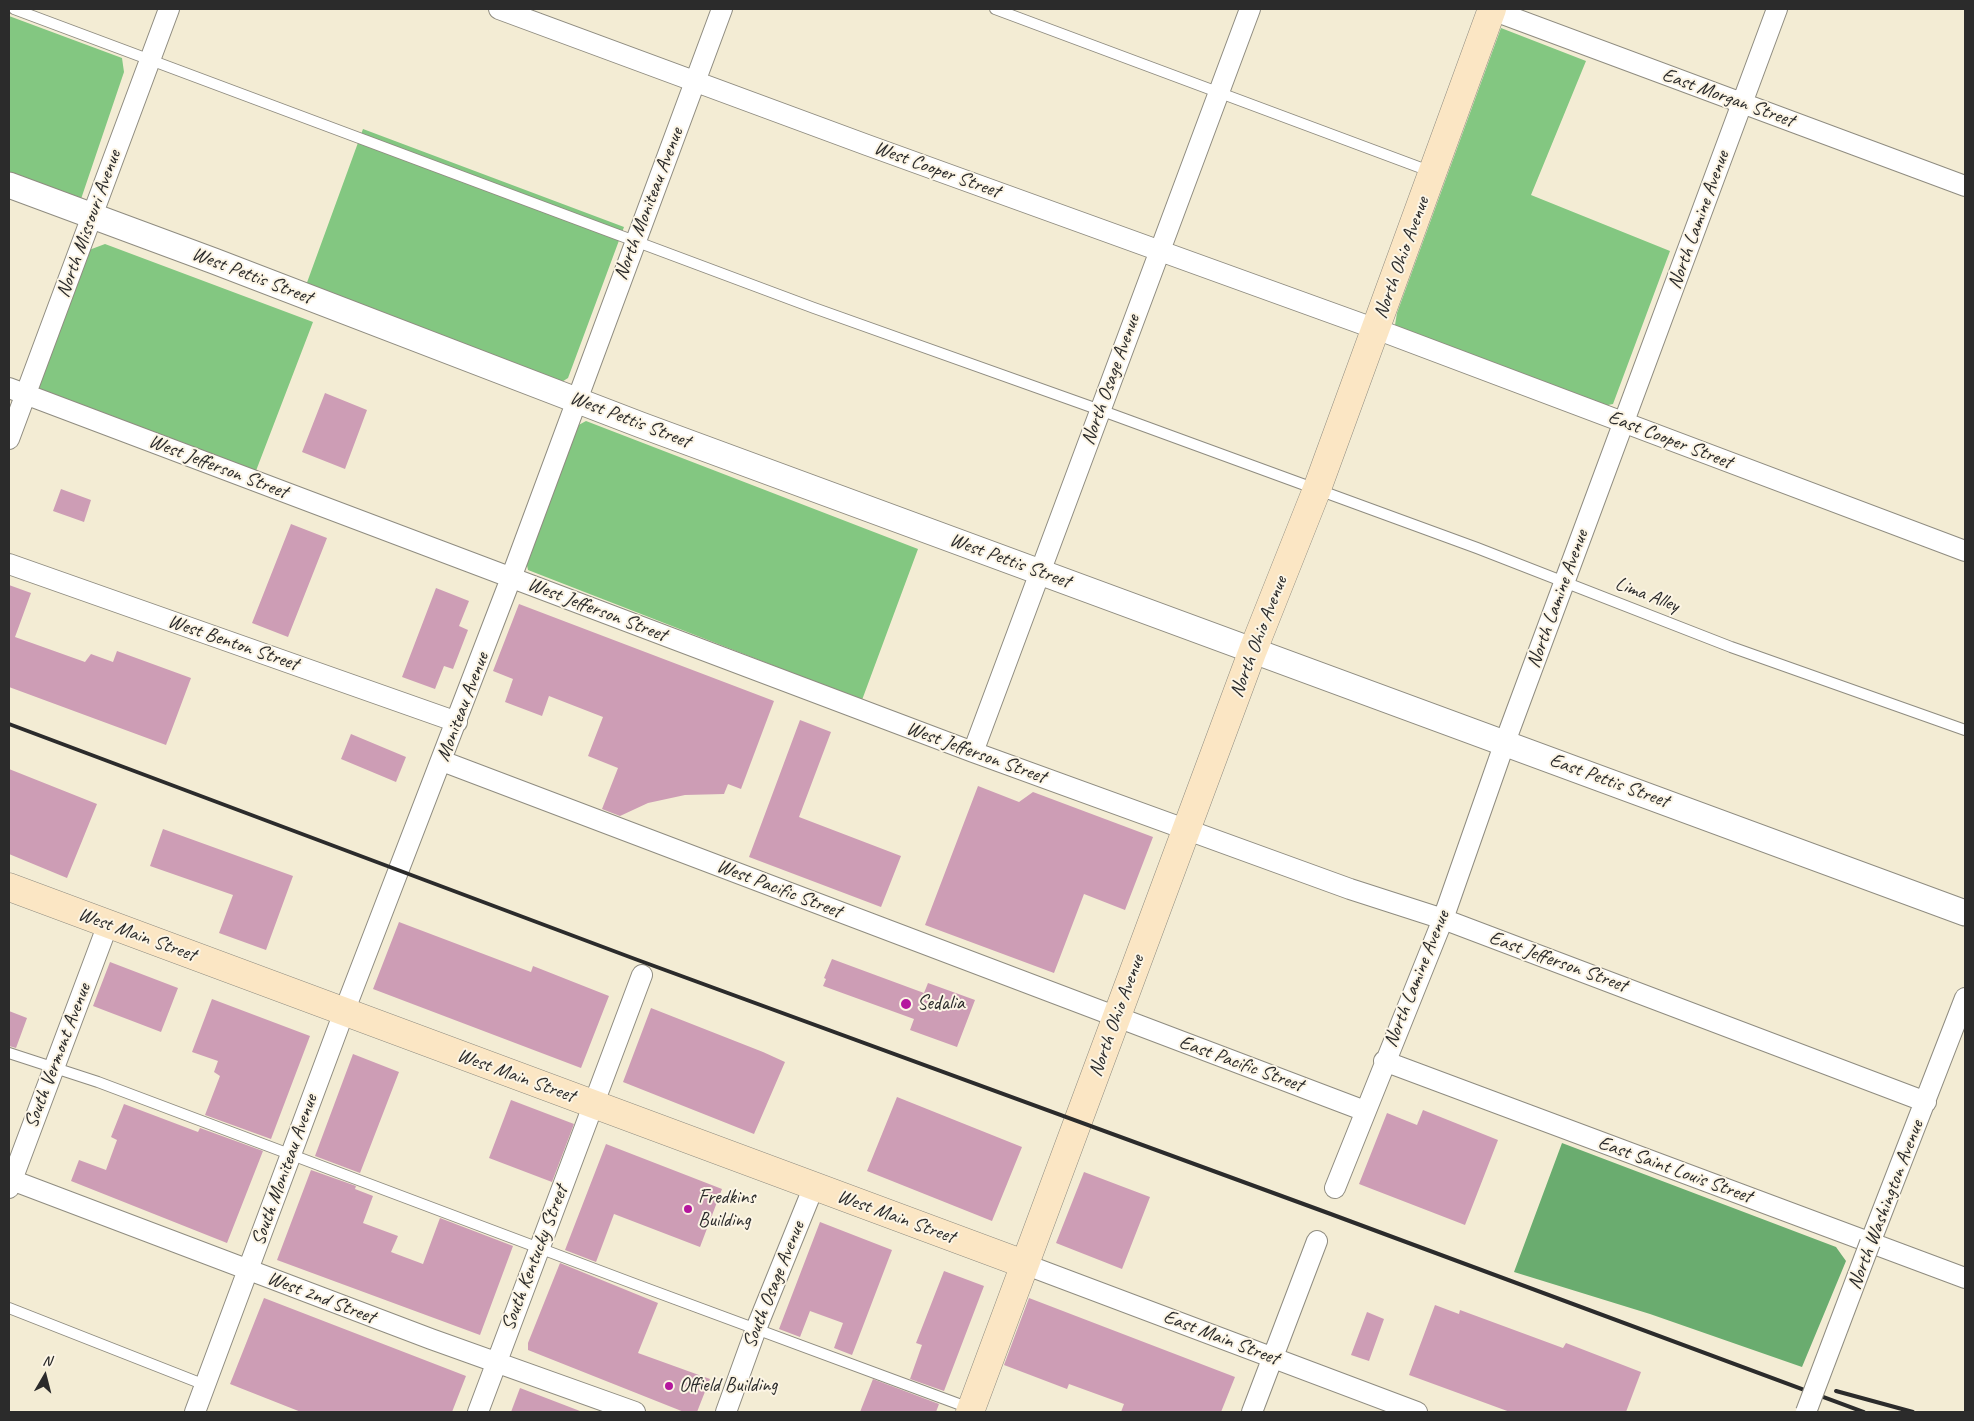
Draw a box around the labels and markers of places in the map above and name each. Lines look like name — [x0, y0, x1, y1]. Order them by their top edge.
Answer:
place label: Sedalia — [917, 992, 965, 1016]
marker: Sedalia — [899, 997, 913, 1011]
place label: Fredkins Building — [698, 1186, 755, 1233]
marker: Fredkins Building — [682, 1203, 694, 1215]
place label: Offield Building — [679, 1374, 777, 1398]
marker: Offield Building — [663, 1380, 675, 1392]

